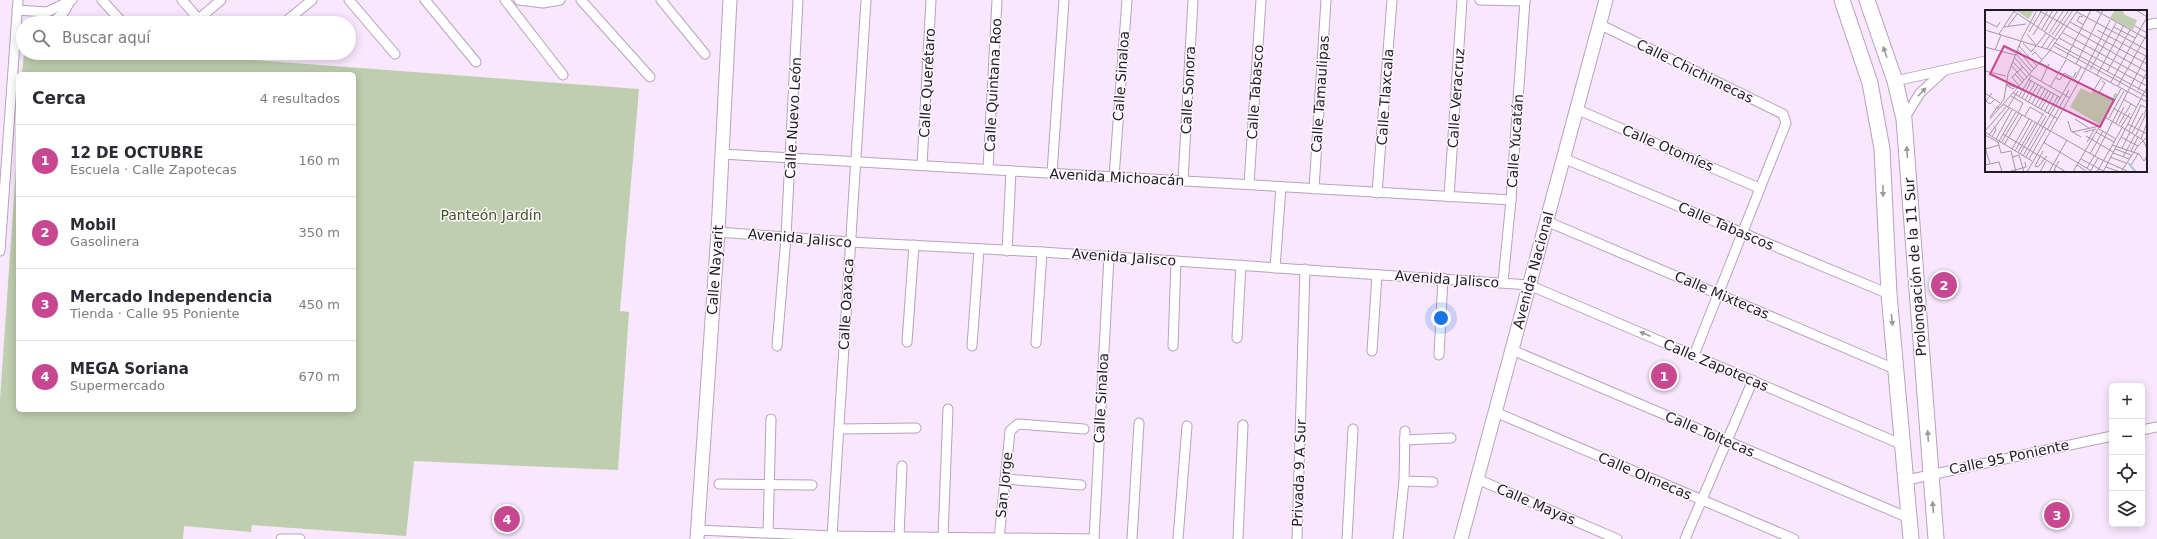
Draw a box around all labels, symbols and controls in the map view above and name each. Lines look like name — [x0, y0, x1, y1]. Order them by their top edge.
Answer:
inset map — [1985, 10, 2147, 172]
search box — [16, 16, 356, 60]
street label: Calle Quintana Roo — [982, 18, 1004, 152]
icon: search — [30, 27, 52, 49]
street label: Calle Querétaro — [916, 28, 938, 138]
text: Buscar aquí — [62, 29, 150, 47]
street label: Calle Sinaloa — [1110, 30, 1132, 122]
street label: Calle Tamaulipas — [1308, 35, 1332, 153]
street label: Calle Chichimecas — [1634, 36, 1756, 106]
street label: Calle Tabasco — [1244, 44, 1266, 140]
street label: Calle Sonora — [1178, 45, 1198, 135]
one-way arrow — [1882, 45, 1888, 57]
street label: Calle Veracruz — [1445, 47, 1467, 149]
street label: Calle Tlaxcala — [1374, 48, 1396, 146]
street label: Calle Nuevo León — [782, 57, 804, 179]
one-way arrow — [1917, 87, 1926, 97]
text: Cerca — [32, 88, 86, 108]
text: 4 resultados — [260, 91, 340, 106]
street label: Calle Yucatán — [1504, 93, 1526, 189]
street label: Calle Otomíes — [1620, 122, 1716, 174]
text: 12 DE OCTUBRE — [70, 144, 203, 162]
one-way arrow — [1903, 146, 1910, 158]
text: 1 — [40, 153, 50, 168]
text: 160 m — [298, 153, 340, 168]
text: Escuela · Calle Zapotecas — [70, 162, 237, 177]
street label: Avenida Michoacán — [1049, 165, 1185, 189]
street label: Prolongación de la 11 Sur — [1901, 177, 1929, 357]
one-way arrow — [1880, 185, 1886, 198]
street label: Calle Tabascos — [1676, 199, 1776, 253]
park label: Panteón Jardín — [440, 207, 542, 223]
street label: Avenida Nacional — [1510, 210, 1556, 330]
text: Mobil — [70, 216, 116, 234]
street label: Calle Nayarit — [704, 224, 726, 316]
text: 2 — [40, 225, 50, 240]
text: 350 m — [298, 225, 340, 240]
street label: Avenida Jalisco — [747, 225, 853, 251]
text: Gasolinera — [70, 234, 140, 249]
street label: Avenida Jalisco — [1071, 245, 1177, 269]
street label: Calle Oaxaca — [836, 258, 856, 350]
street label: Avenida Jalisco — [1394, 267, 1500, 291]
street label: Calle Mixtecas — [1672, 268, 1772, 322]
pin: 2 — [1931, 270, 1957, 300]
text: Mercado Independencia — [70, 288, 272, 306]
text: 3 — [40, 297, 50, 312]
text: 450 m — [298, 297, 340, 312]
text: Tienda · Calle 95 Poniente — [70, 306, 240, 321]
your location — [1431, 308, 1451, 328]
one-way arrow — [1888, 314, 1895, 327]
one-way arrow — [1639, 331, 1651, 337]
street label: Calle Zapotecas — [1661, 336, 1771, 394]
street label: Calle Sinaloa — [1091, 352, 1111, 444]
text: MEGA Soriana — [70, 360, 189, 378]
pin: 1 — [1651, 361, 1677, 391]
text: 4 — [40, 369, 50, 384]
text: 670 m — [298, 369, 340, 384]
text: Supermercado — [70, 378, 165, 393]
map controls — [2109, 383, 2145, 527]
button: + — [2109, 383, 2145, 419]
street label: Calle Toltecas — [1663, 408, 1757, 460]
street label: Privada 9 A Sur — [1289, 419, 1309, 527]
button: − — [2109, 419, 2145, 455]
one-way arrow — [1924, 430, 1931, 442]
street label: Calle 95 Poniente — [1948, 436, 2070, 478]
street label: Calle Olmecas — [1596, 449, 1694, 503]
street label: San Jorge — [993, 451, 1015, 519]
button: locate — [2109, 455, 2145, 491]
street label: Calle Mayas — [1494, 480, 1578, 528]
button: layers — [2109, 491, 2145, 527]
pin: 3 — [2044, 500, 2070, 530]
one-way arrow — [1930, 501, 1937, 513]
pin: 4 — [494, 504, 520, 534]

